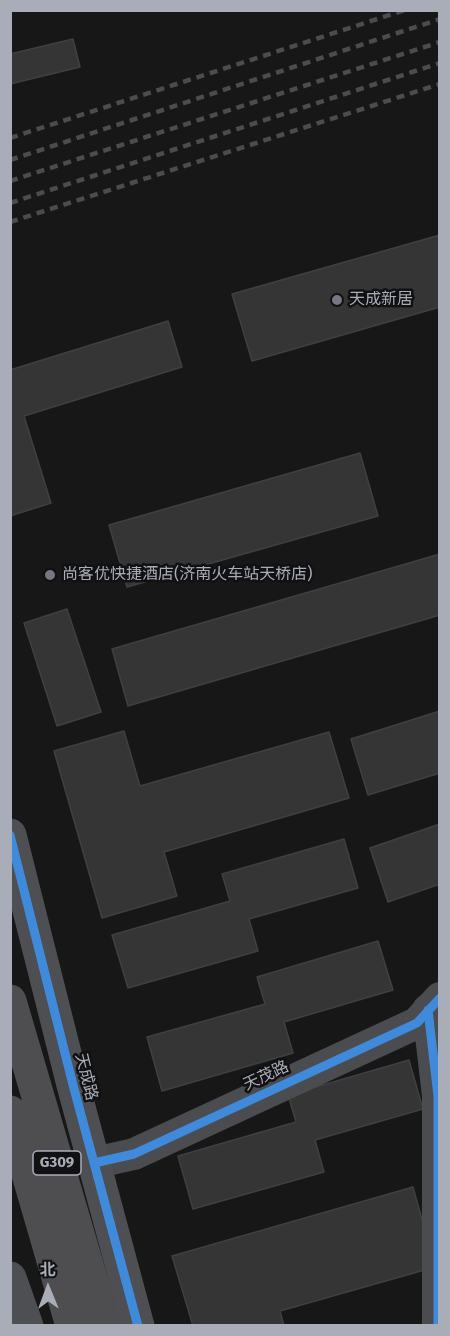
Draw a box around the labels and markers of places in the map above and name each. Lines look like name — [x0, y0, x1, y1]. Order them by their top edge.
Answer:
place label: 天成新居 — [349, 290, 413, 310]
marker: 天成新居 — [330, 293, 344, 307]
place label: 尚客优快捷酒店(济南火车站天桥店) — [62, 565, 312, 585]
marker: 尚客优快捷酒店(济南火车站天桥店) — [43, 568, 57, 582]

